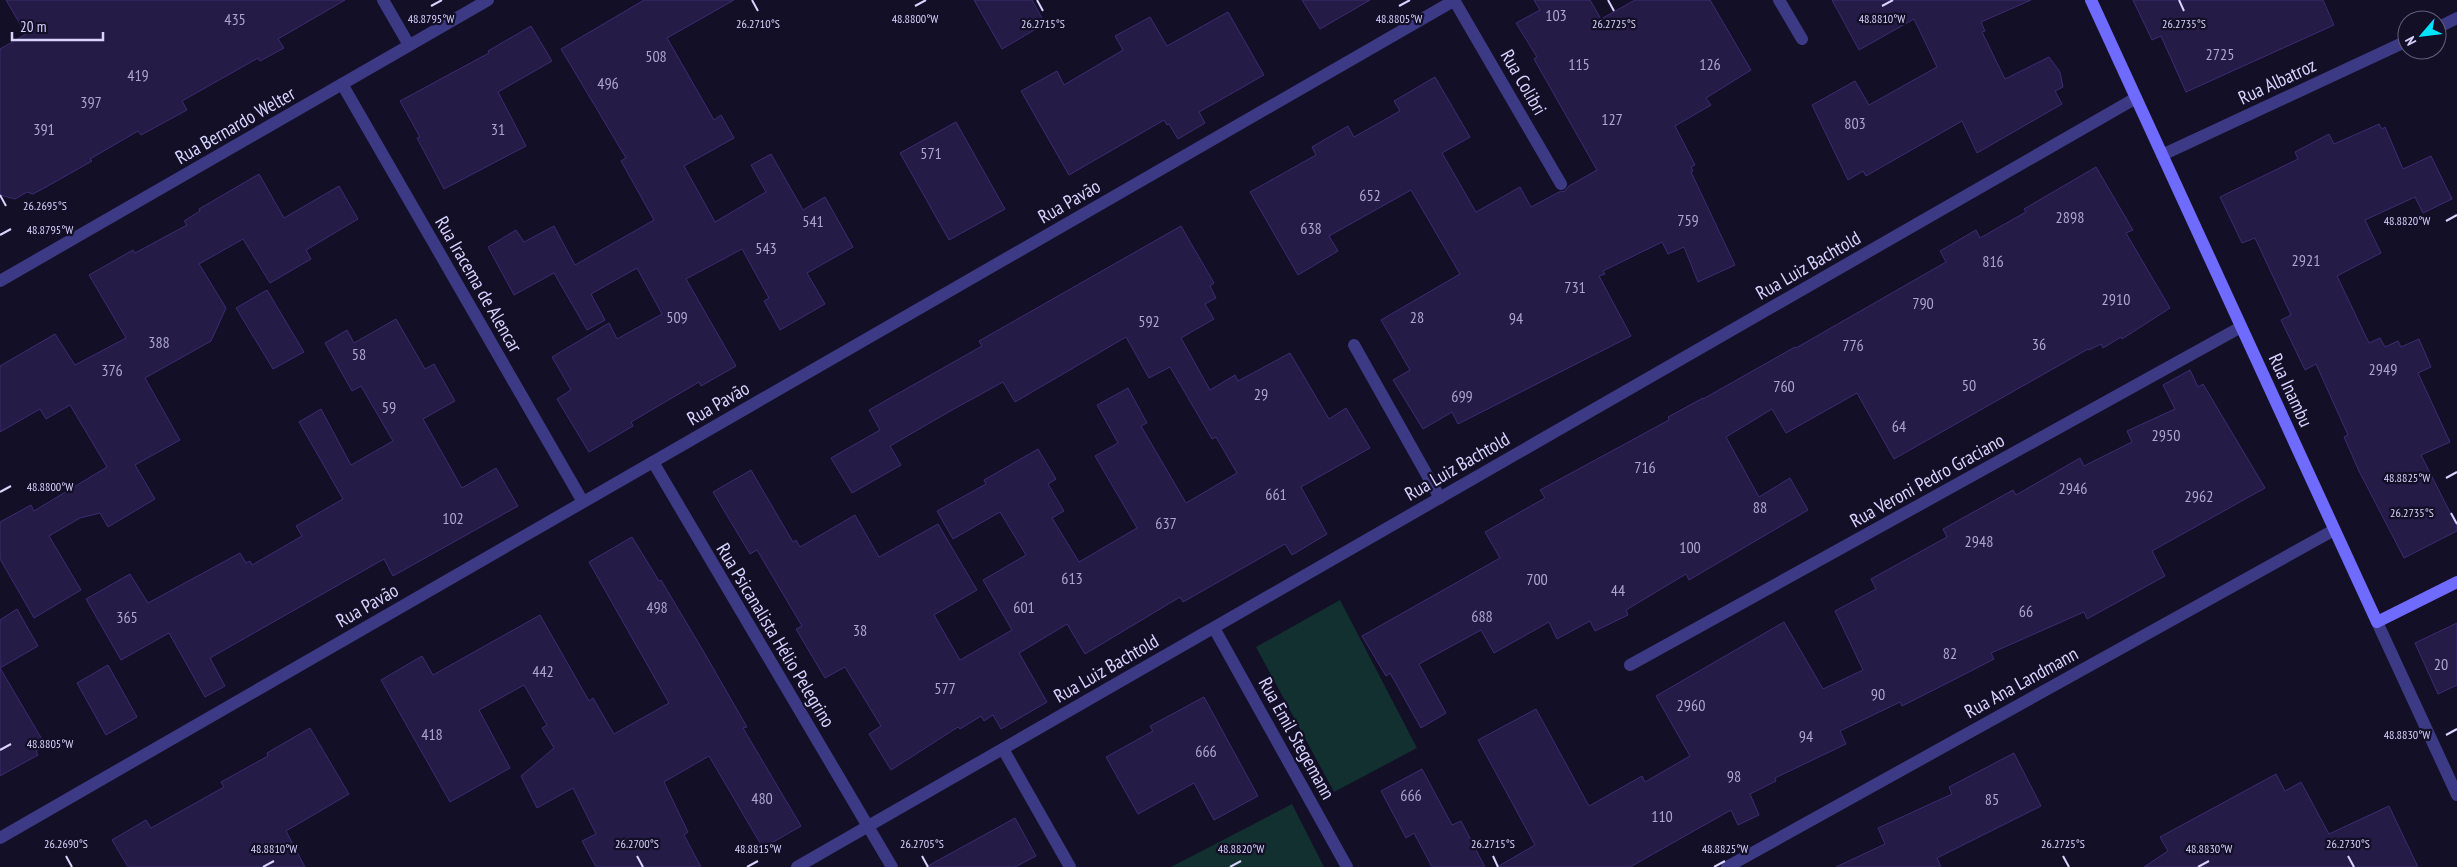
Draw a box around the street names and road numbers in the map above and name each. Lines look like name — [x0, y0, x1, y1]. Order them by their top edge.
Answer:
street label: Rua Colibri — [1496, 45, 1552, 119]
street label: Rua Albatroz — [2234, 53, 2320, 109]
street label: Rua Bernardo Welter — [171, 81, 300, 169]
street label: Rua Pavão — [1034, 174, 1104, 228]
street label: Rua Iracema de Alencar — [430, 212, 528, 357]
street label: Rua Luiz Bachtold — [1751, 225, 1865, 305]
street label: Rua Inambu — [2264, 349, 2318, 431]
street label: Rua Pavão — [683, 376, 753, 430]
street label: Rua Luiz Bachtold — [1400, 426, 1514, 506]
street label: Rua Veroni Pedro Graciano — [1846, 428, 2008, 532]
street label: Rua Psicanalista Hélio Pelegrino — [711, 539, 841, 731]
street label: Rua Pavão — [332, 578, 402, 632]
street label: Rua Luiz Bachtold — [1049, 628, 1163, 708]
street label: Rua Ana Landmann — [1960, 641, 2082, 723]
street label: Rua Emil Stegemann — [1254, 673, 1340, 803]

